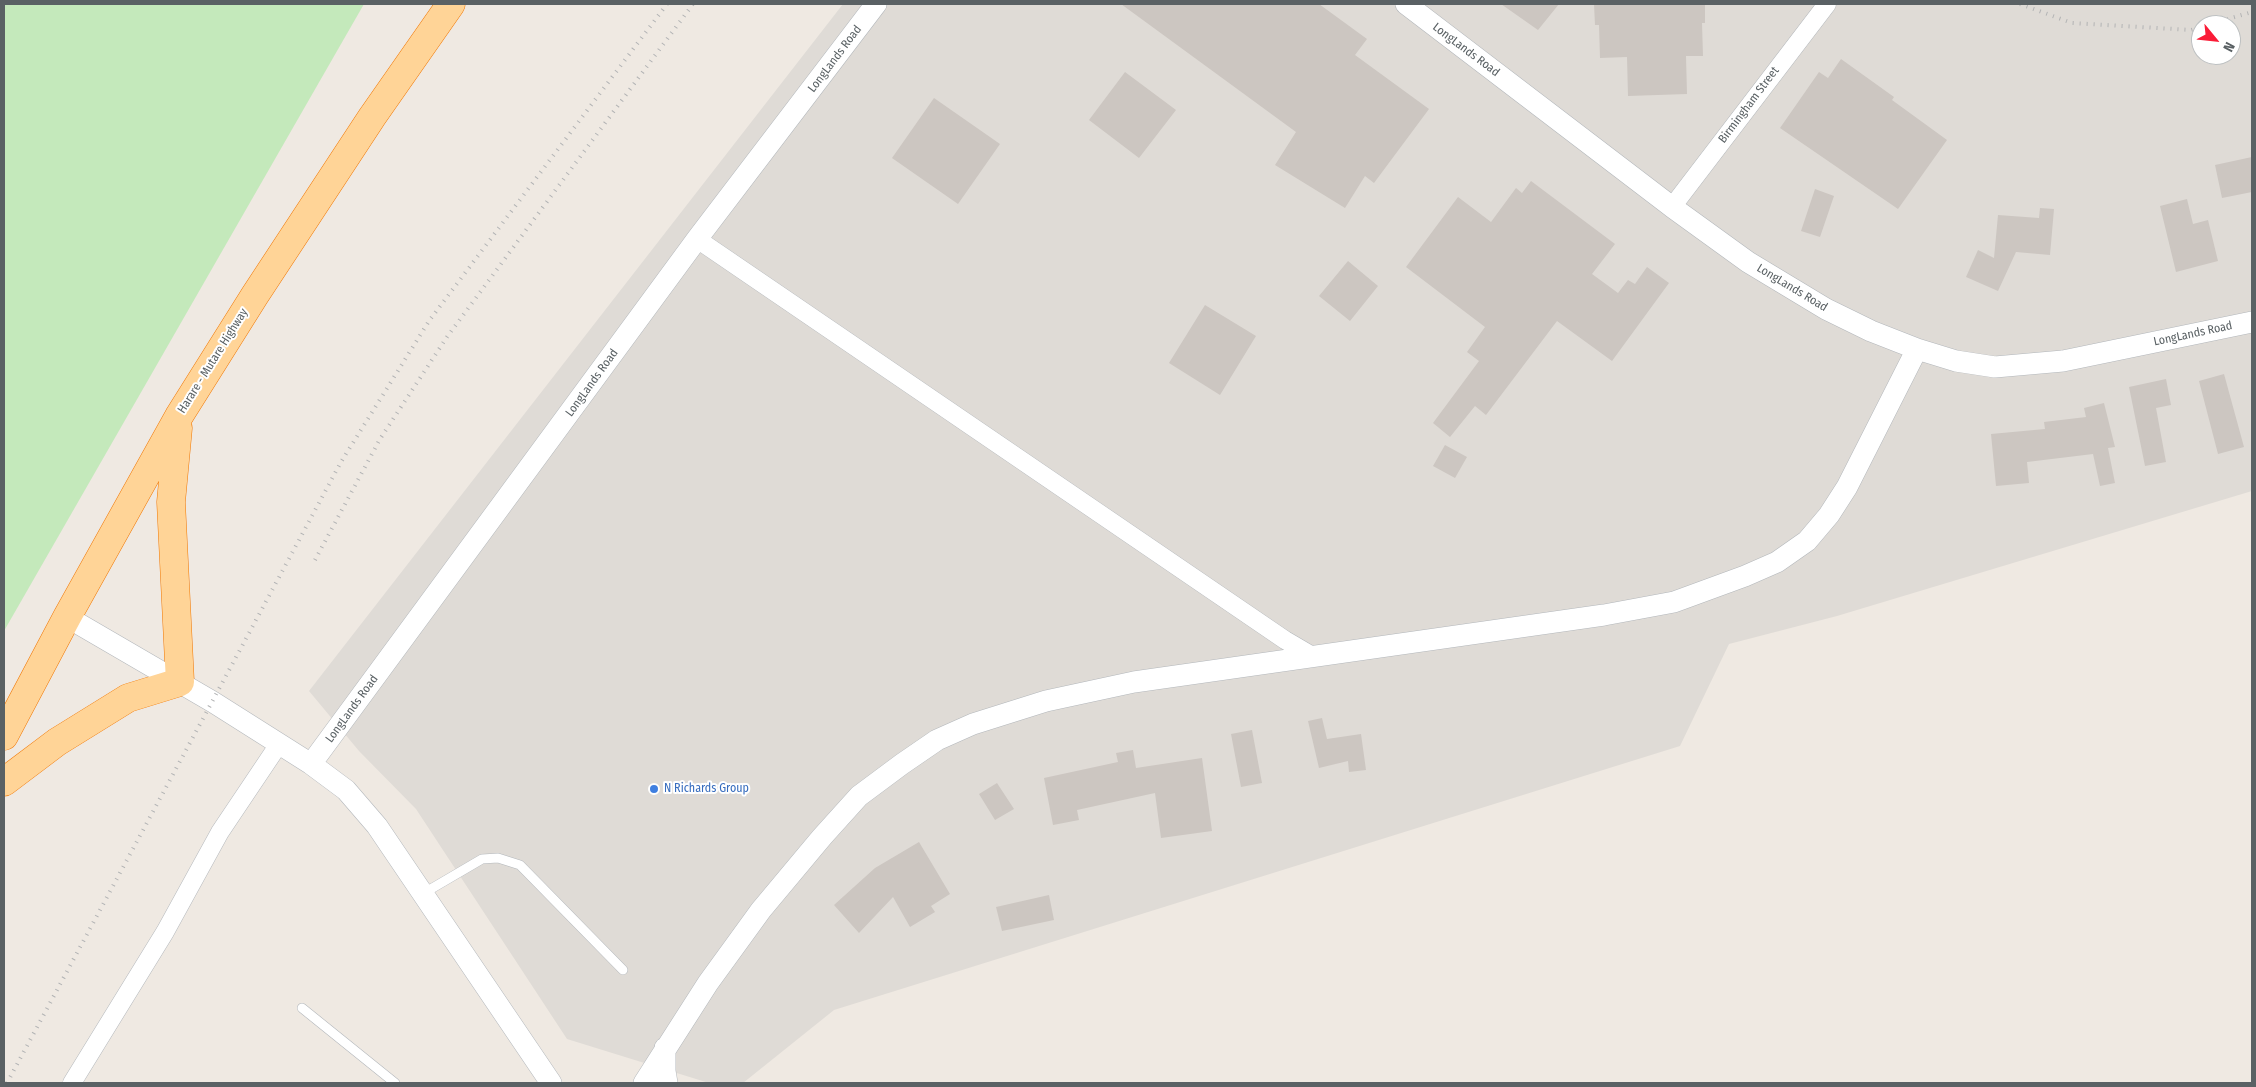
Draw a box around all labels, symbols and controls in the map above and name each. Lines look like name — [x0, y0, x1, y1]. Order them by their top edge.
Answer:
north arrow — [2191, 15, 2241, 65]
street label: LongLands Road — [1430, 20, 1502, 80]
street label: LongLands Road — [805, 23, 865, 95]
text: N — [2219, 39, 2238, 54]
street label: Birmingham Street — [1716, 64, 1782, 146]
street label: LongLands Road — [1754, 261, 1830, 315]
street label: Harare - Mutare Highway — [175, 306, 251, 416]
street label: LongLands Road — [2152, 319, 2234, 349]
street label: LongLands Road — [563, 346, 621, 420]
street label: LongLands Road — [323, 672, 381, 746]
place label: N Richards Group — [664, 782, 749, 796]
marker: N Richards Group — [648, 783, 660, 795]

